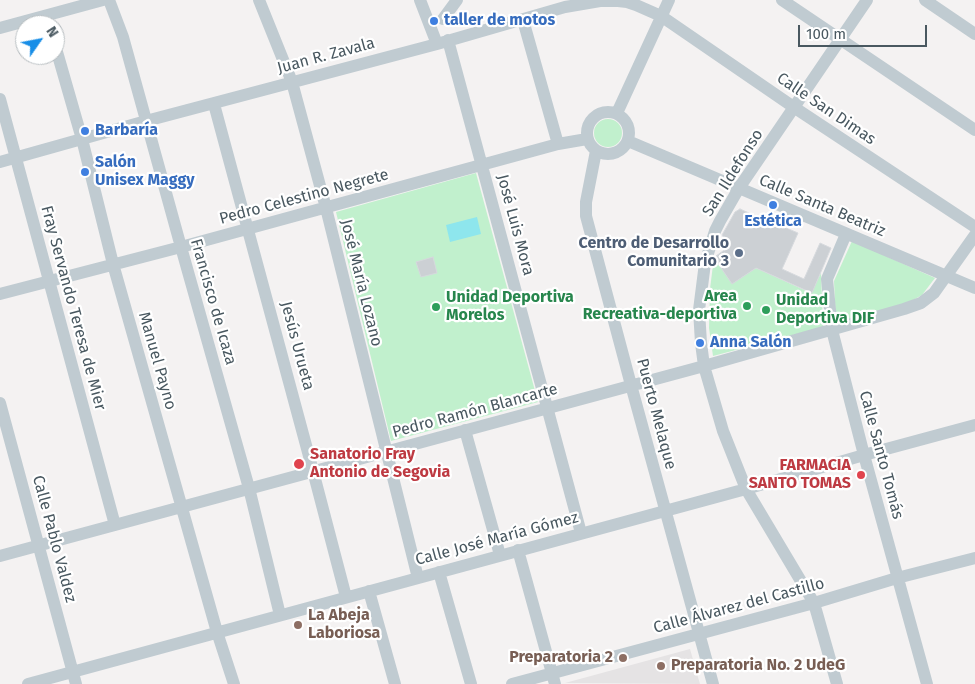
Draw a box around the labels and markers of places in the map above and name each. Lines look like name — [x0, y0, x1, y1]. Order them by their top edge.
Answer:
place label: taller de motos — [444, 11, 555, 31]
marker: taller de motos — [428, 15, 440, 27]
place label: Barbaría — [95, 121, 158, 141]
marker: Barbaría — [79, 125, 91, 137]
place label: Salón Unisex Maggy — [95, 153, 195, 191]
marker: Salón Unisex Maggy — [79, 166, 91, 178]
marker: Estética — [767, 199, 779, 211]
place label: Estética — [744, 212, 802, 232]
place label: Centro de Desarrollo Comunitario 3 — [579, 234, 729, 272]
marker: Centro de Desarrollo Comunitario 3 — [733, 247, 745, 259]
place label: Area Recreativa-deportiva — [583, 287, 737, 325]
place label: Unidad Deportiva Morelos — [446, 288, 574, 326]
place label: Unidad Deportiva DIF — [776, 291, 875, 329]
marker: Area Recreativa-deportiva — [741, 300, 753, 312]
marker: Unidad Deportiva Morelos — [430, 301, 442, 313]
marker: Unidad Deportiva DIF — [760, 304, 772, 316]
place label: Anna Salón — [710, 333, 791, 353]
marker: Anna Salón — [694, 337, 706, 349]
place label: Sanatorio Fray Antonio de Segovia — [310, 445, 450, 483]
place label: FARMACIA SANTO TOMAS — [749, 456, 851, 494]
marker: Sanatorio Fray Antonio de Segovia — [292, 457, 306, 471]
marker: FARMACIA SANTO TOMAS — [855, 469, 867, 481]
place label: La Abeja Laboriosa — [308, 606, 380, 644]
marker: La Abeja Laboriosa — [292, 619, 304, 631]
place label: Preparatoria 2 — [509, 648, 613, 668]
marker: Preparatoria 2 — [617, 652, 629, 664]
place label: Preparatoria No. 2 UdeG — [671, 656, 845, 676]
marker: Preparatoria No. 2 UdeG — [655, 660, 667, 672]

